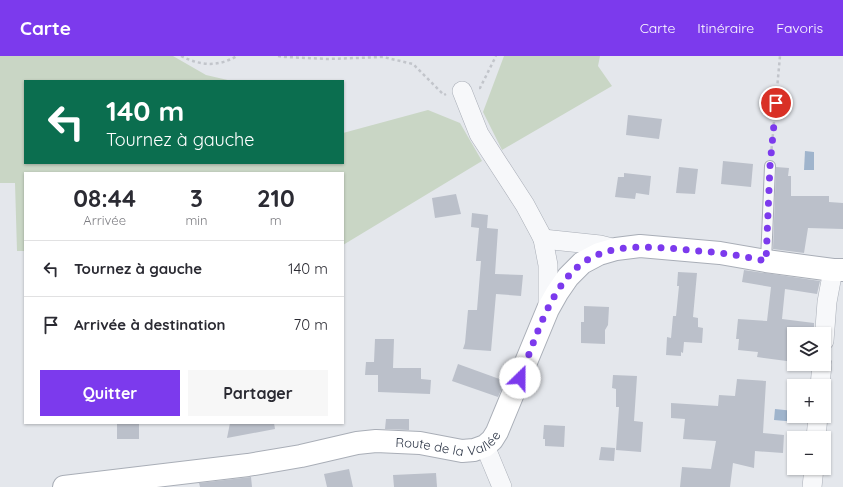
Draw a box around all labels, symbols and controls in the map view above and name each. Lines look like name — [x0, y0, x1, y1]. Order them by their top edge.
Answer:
text: Carte — [20, 16, 71, 40]
text: Carte — [640, 19, 675, 37]
text: Itinéraire — [697, 19, 754, 37]
text: Favoris — [776, 19, 823, 37]
pin — [759, 86, 793, 120]
icon: arrive — [765, 92, 787, 114]
text: 140 m — [106, 93, 184, 128]
icon: left — [40, 96, 92, 148]
text: Tournez à gauche — [106, 128, 255, 151]
text: 08:44 — [73, 183, 136, 213]
text: 3 — [190, 183, 203, 213]
text: 210 — [257, 183, 295, 213]
text: Arrivée — [83, 212, 126, 228]
text: min — [185, 212, 208, 228]
text: m — [270, 212, 282, 228]
icon: left — [40, 258, 62, 280]
text: Tournez à gauche — [74, 259, 202, 278]
text: 140 m — [288, 259, 328, 278]
icon: arrive — [40, 314, 62, 336]
text: Arrivée à destination — [74, 315, 226, 334]
text: 70 m — [294, 315, 328, 334]
map controls — [787, 327, 831, 475]
button: layers — [787, 327, 831, 371]
position arrow — [499, 357, 541, 399]
button: Quitter — [40, 370, 180, 416]
button: Partager — [188, 370, 328, 416]
button: + — [787, 379, 831, 423]
street label: Route de la Vallée — [395, 428, 504, 459]
button: − — [787, 431, 831, 475]

